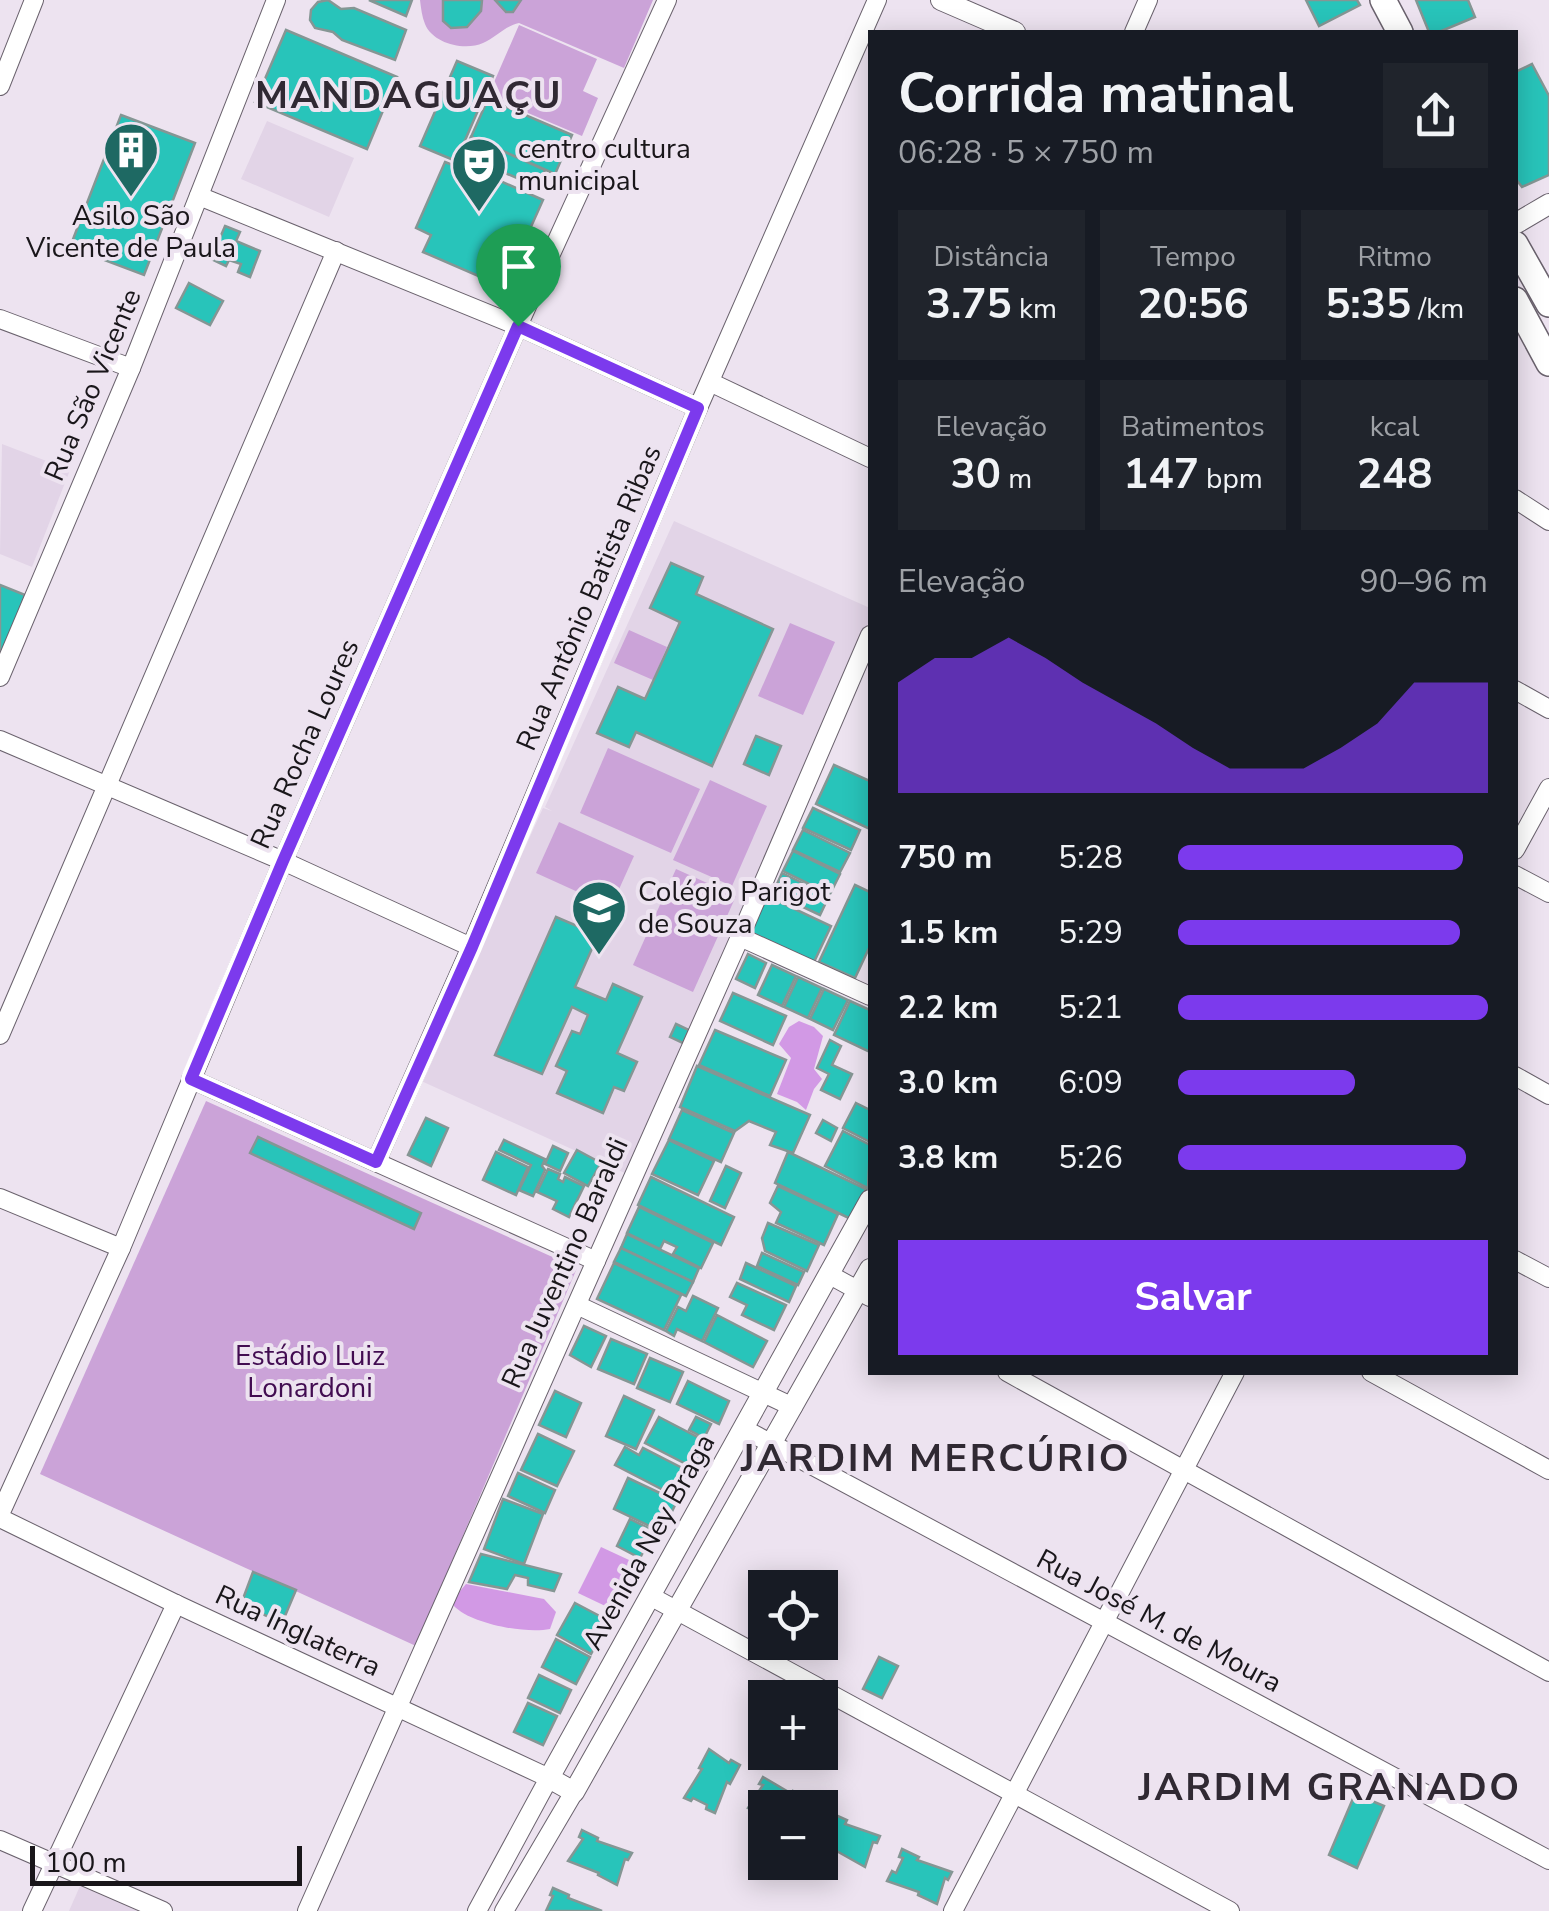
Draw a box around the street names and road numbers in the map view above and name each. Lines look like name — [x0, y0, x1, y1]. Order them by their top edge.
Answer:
street label: Rua São Vicente — [35, 283, 151, 487]
street label: Rua Antônio Batista Ribas — [507, 439, 671, 757]
street label: Rua Rocha Loures — [242, 633, 368, 855]
street label: Rua Juventino Baraldi — [493, 1132, 637, 1394]
street label: Avenida Ney Braga — [574, 1427, 724, 1657]
street label: Rua José M. de Moura — [1030, 1540, 1288, 1702]
street label: Rua Inglaterra — [209, 1576, 387, 1686]

